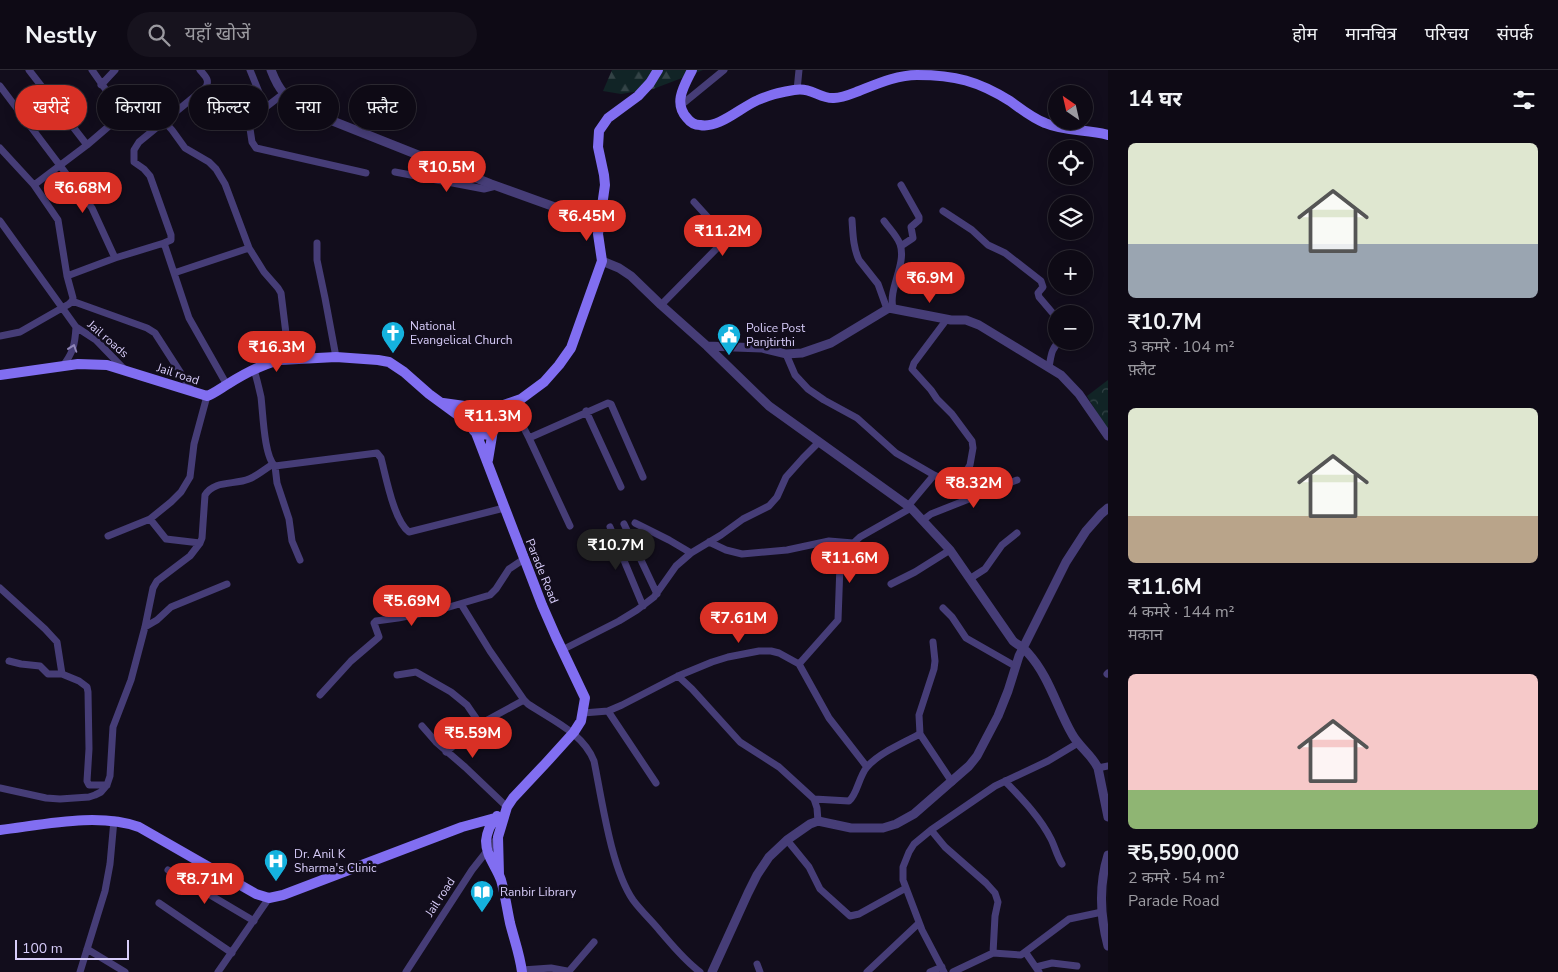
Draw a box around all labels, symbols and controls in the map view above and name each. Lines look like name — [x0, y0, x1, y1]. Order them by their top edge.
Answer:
search box — [127, 12, 477, 57]
text: Nestly — [25, 19, 97, 51]
icon: search — [145, 21, 173, 49]
text: यहाँ खोजें — [185, 21, 250, 47]
text: होम — [1292, 22, 1317, 46]
text: मानचित्र — [1345, 22, 1397, 46]
text: परिचय — [1425, 22, 1469, 46]
text: संपर्क — [1497, 22, 1533, 46]
chip: खरीदें — [15, 85, 87, 130]
chip: किराया — [97, 85, 179, 130]
chip: फ़िल्टर — [189, 85, 268, 130]
chip: नया — [278, 85, 339, 130]
chip: फ़्लैट — [349, 85, 416, 130]
north arrow — [1048, 85, 1092, 130]
map controls — [1048, 85, 1093, 350]
text: 14 घर — [1128, 85, 1182, 113]
icon: filters — [1510, 86, 1538, 114]
button: locate — [1048, 140, 1093, 185]
pin: ₹10.5M — [406, 150, 488, 193]
text: ₹10.5M — [419, 156, 475, 178]
pin: ₹6.68M — [42, 172, 124, 214]
icon: home — [1288, 176, 1378, 266]
text: ₹6.68M — [55, 177, 111, 199]
button: layers — [1048, 195, 1093, 240]
pin: ₹6.45M — [546, 200, 628, 242]
text: ₹6.45M — [559, 205, 615, 227]
pin: ₹11.2M — [682, 214, 764, 257]
text: ₹11.2M — [695, 220, 751, 242]
button: + — [1048, 250, 1093, 295]
pin: ₹6.9M — [895, 262, 965, 304]
text: ₹6.9M — [907, 267, 953, 289]
button: − — [1048, 305, 1093, 350]
text: ₹10.7M — [1128, 308, 1202, 336]
street label: Jail roads — [83, 316, 132, 361]
place label: National Evangelical Church — [410, 318, 513, 348]
church icon: National Evangelical Church — [380, 320, 406, 354]
place label: Police Post Panjtirthi — [746, 320, 806, 350]
public building icon: Police Post Panjtirthi — [716, 322, 742, 356]
pin: ₹16.3M — [236, 330, 318, 373]
text: ₹16.3M — [249, 336, 305, 358]
text: 3 कमरे · 104 m² — [1128, 336, 1235, 358]
one-way arrow — [67, 345, 77, 353]
street label: Jail road — [154, 359, 201, 388]
text: फ़्लैट — [1128, 359, 1156, 381]
pin: ₹11.3M — [452, 400, 534, 442]
text: ₹11.3M — [465, 405, 521, 427]
icon: home — [1288, 441, 1378, 531]
pin: ₹8.32M — [933, 466, 1015, 509]
text: ₹8.32M — [946, 472, 1002, 494]
pin: ₹10.7M — [575, 528, 657, 571]
text: ₹10.7M — [588, 534, 644, 556]
street label: Parade Road — [522, 536, 562, 606]
pin: ₹11.6M — [809, 542, 891, 584]
text: ₹11.6M — [822, 547, 878, 569]
text: ₹11.6M — [1128, 573, 1202, 601]
pin: ₹5.69M — [371, 584, 453, 627]
text: ₹5.69M — [384, 590, 440, 612]
text: 4 कमरे · 144 m² — [1128, 601, 1235, 623]
pin: ₹7.61M — [698, 602, 780, 644]
text: ₹7.61M — [711, 607, 767, 629]
text: मकान — [1128, 624, 1163, 646]
icon: home — [1288, 706, 1378, 796]
pin: ₹5.59M — [432, 716, 514, 759]
text: ₹5.59M — [445, 722, 501, 744]
text: ₹5,590,000 — [1128, 839, 1239, 867]
place label: Dr. Anil K Sharma's Clinic — [294, 846, 377, 876]
hospital icon: Dr. Anil K Sharma's Clinic — [263, 848, 289, 882]
pin: ₹8.71M — [164, 862, 246, 905]
text: 2 कमरे · 54 m² — [1128, 867, 1225, 889]
text: ₹8.71M — [177, 868, 233, 890]
street label: Jail road — [421, 874, 459, 921]
library icon: Ranbir Library — [469, 879, 495, 913]
place label: Ranbir Library — [500, 884, 577, 900]
text: Parade Road — [1128, 890, 1220, 912]
scale bar — [15, 937, 129, 960]
text: 100 m — [22, 939, 63, 958]

